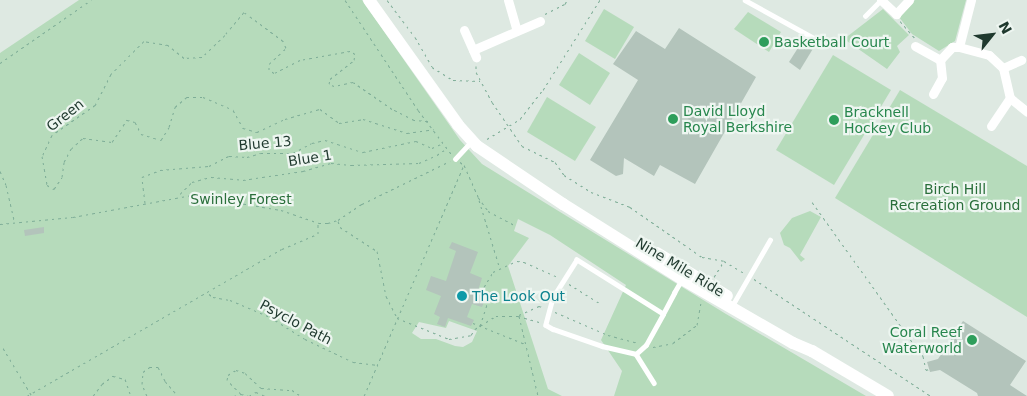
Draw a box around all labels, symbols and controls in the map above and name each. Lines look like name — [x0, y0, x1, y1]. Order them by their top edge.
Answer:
north arrow — [967, 10, 1017, 60]
text: N — [995, 19, 1015, 37]
place label: Basketball Court — [774, 34, 889, 50]
marker: Basketball Court — [758, 36, 770, 48]
street label: Green — [43, 95, 87, 135]
place label: David Lloyd Royal Berkshire — [683, 103, 792, 136]
place label: Bracknell Hockey Club — [844, 104, 931, 136]
marker: David Lloyd Royal Berkshire — [667, 113, 679, 125]
marker: Bracknell Hockey Club — [828, 114, 840, 126]
street label: Blue 13 — [238, 132, 292, 154]
street label: Blue 1 — [287, 146, 333, 170]
park label: Birch Hill Recreation Ground — [890, 181, 1020, 213]
park label: Swinley Forest — [190, 191, 292, 207]
street label: Nine Mile Ride — [633, 234, 727, 300]
place label: The Look Out — [472, 288, 565, 304]
marker: The Look Out — [456, 290, 468, 302]
street label: Psyclo Path — [257, 296, 335, 348]
place label: Coral Reef Waterworld — [882, 324, 962, 357]
marker: Coral Reef Waterworld — [966, 334, 978, 346]

